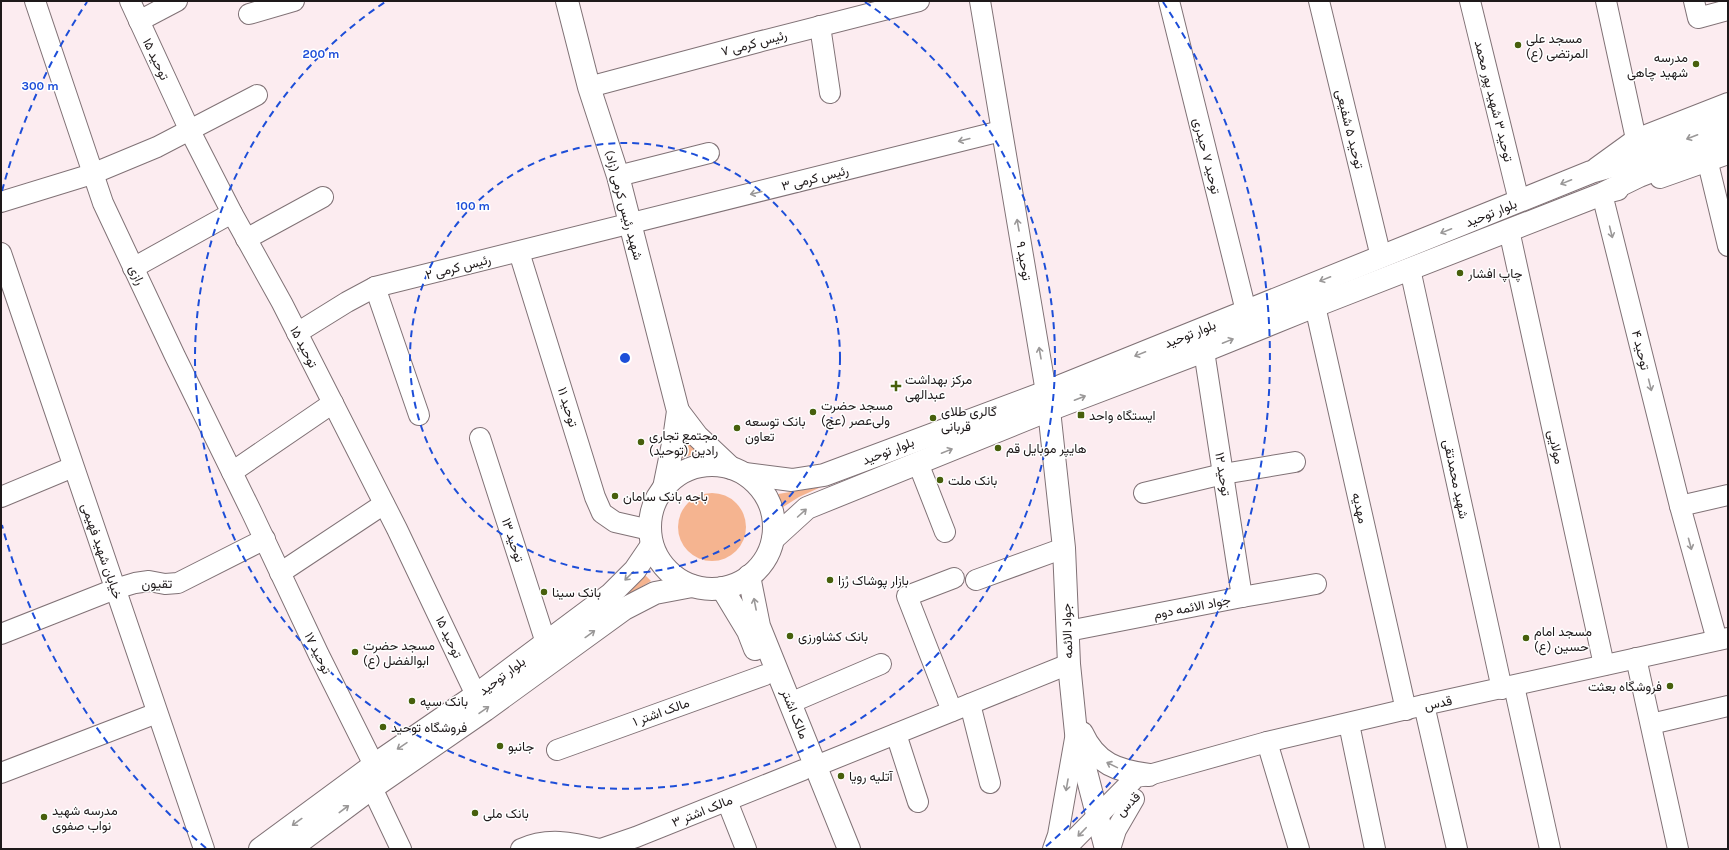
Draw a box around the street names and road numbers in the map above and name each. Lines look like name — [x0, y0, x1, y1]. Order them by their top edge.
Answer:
street label: رئیس کرمی ۷ — [719, 27, 789, 60]
street label: توحید ۱۵ — [139, 36, 172, 83]
street label: توحید ۳ شهيد پور محمد — [1470, 39, 1516, 164]
street label: توحید ۵ شفیعی — [1332, 88, 1367, 170]
street label: توحید ۷ حیدری — [1189, 116, 1224, 196]
street label: شهید رئیس کرمی (زاد) — [601, 148, 646, 262]
street label: رئیس کرمی ۳ — [780, 162, 850, 195]
street label: بلوار توحید — [1463, 196, 1520, 231]
street label: توحید ۹ — [1012, 240, 1035, 282]
street label: رئیس کرمی ۲ — [424, 252, 492, 283]
street label: رازی — [125, 263, 148, 288]
street label: بلوار توحید — [1162, 317, 1219, 352]
street label: توحید ۱۵ — [286, 324, 321, 371]
street label: توحید ۴ — [1628, 328, 1653, 372]
street label: توحید ۱۱ — [554, 385, 581, 429]
street label: مولایی — [1544, 429, 1567, 466]
street label: بلوار توحید — [860, 434, 917, 469]
street label: شهید محمدتقی — [1439, 438, 1472, 520]
street label: توحید ۱۲ — [1211, 451, 1234, 497]
street label: مهدیه — [1348, 491, 1371, 525]
street label: خیابان شهید فهیمی — [78, 501, 126, 602]
street label: توحید ۱۳ — [498, 516, 527, 564]
street label: تقیون — [142, 576, 172, 592]
street label: جواد الائمه دوم — [1152, 592, 1232, 623]
street label: جواد الائمه — [1059, 603, 1076, 659]
street label: توحید ۱۵ — [432, 614, 465, 661]
street label: توحید ۱۷ — [301, 630, 335, 677]
street label: بلوار توحید — [476, 654, 529, 699]
street label: مالک اشتر — [777, 686, 812, 742]
street label: قدس — [1423, 693, 1454, 714]
street label: مالک اشتر ۱ — [631, 695, 692, 730]
street label: قدس — [1113, 789, 1144, 820]
street label: مالک اشتر ۳ — [670, 792, 735, 831]

